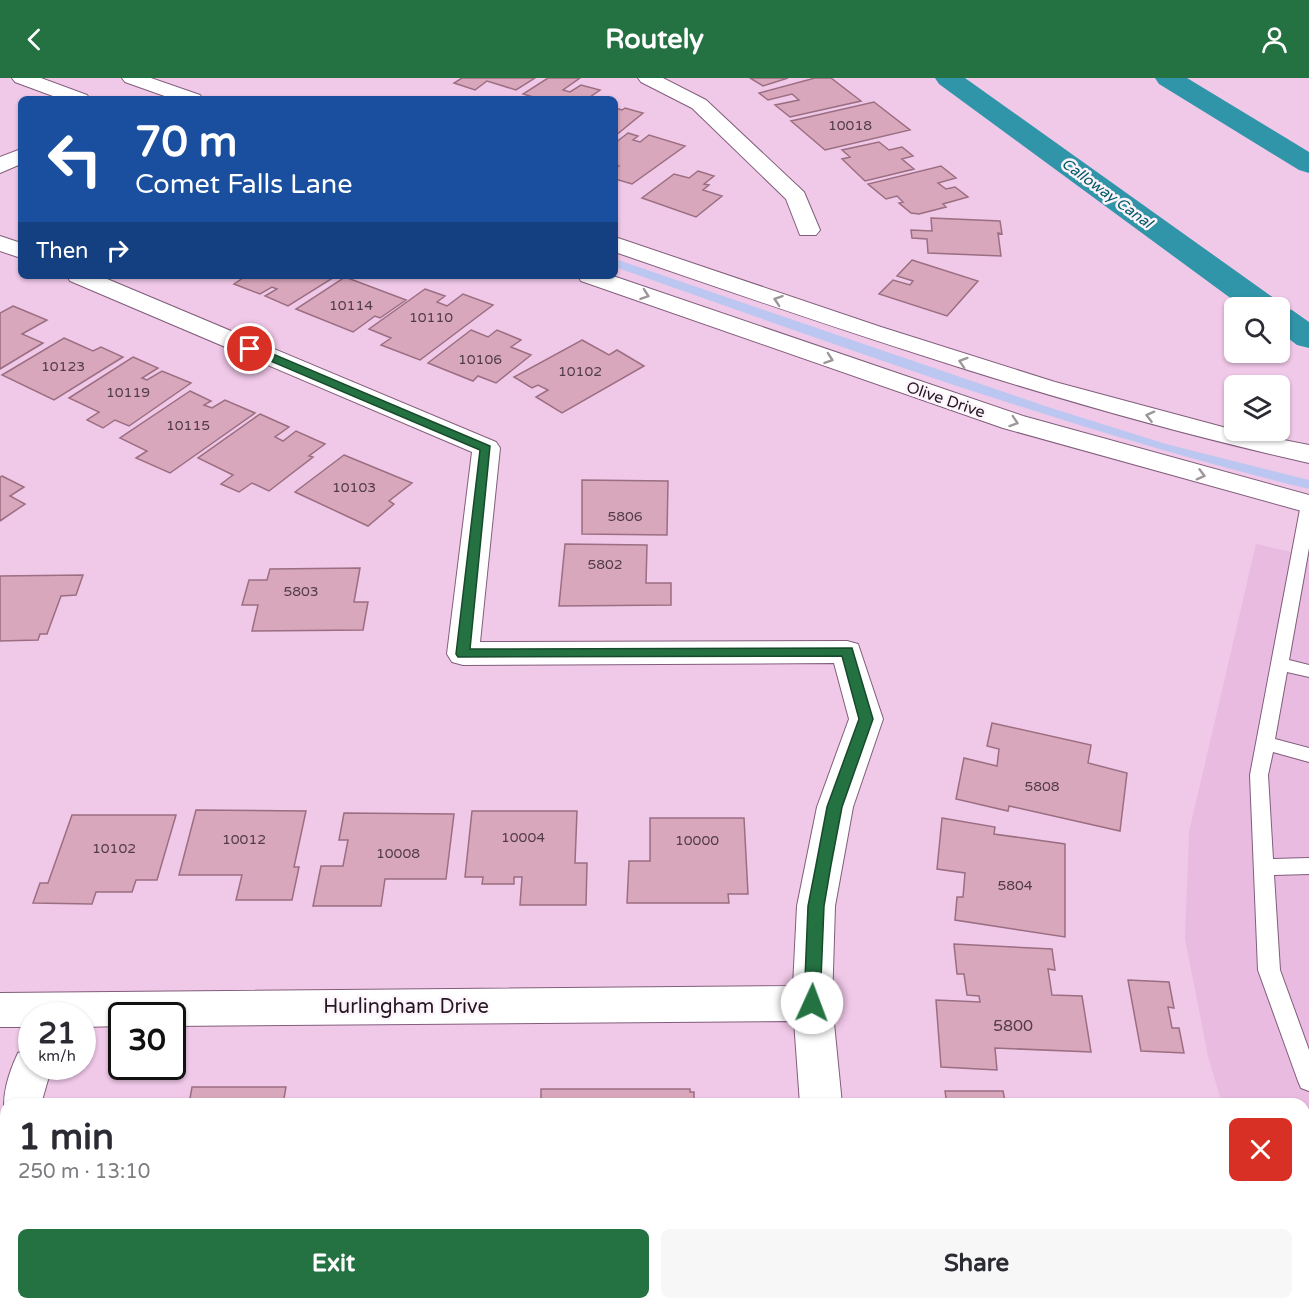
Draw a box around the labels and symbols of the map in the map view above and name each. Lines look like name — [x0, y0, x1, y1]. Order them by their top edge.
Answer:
house number: 10018 — [828, 117, 872, 134]
water label: Calloway Canal — [1058, 154, 1158, 233]
one-way arrow — [639, 288, 650, 301]
one-way arrow — [773, 294, 784, 307]
house number: 10114 — [329, 297, 373, 314]
house number: 10110 — [409, 309, 453, 326]
pin — [224, 323, 275, 374]
house number: 10106 — [458, 351, 502, 368]
one-way arrow — [823, 352, 834, 364]
one-way arrow — [958, 356, 969, 369]
house number: 10123 — [41, 358, 85, 375]
house number: 10102 — [558, 363, 602, 380]
street label: Olive Drive — [904, 377, 988, 423]
house number: 10119 — [106, 384, 150, 401]
one-way arrow — [1145, 411, 1156, 423]
one-way arrow — [1008, 414, 1019, 427]
house number: 10115 — [166, 417, 210, 434]
one-way arrow — [1196, 468, 1206, 481]
house number: 10103 — [332, 479, 376, 496]
house number: 5806 — [607, 508, 643, 525]
house number: 5802 — [587, 556, 623, 573]
house number: 5803 — [283, 583, 319, 600]
house number: 5808 — [1024, 778, 1060, 795]
house number: 10004 — [501, 829, 545, 846]
house number: 10012 — [222, 831, 266, 848]
house number: 10000 — [675, 832, 719, 849]
house number: 10102 — [92, 840, 136, 857]
house number: 10008 — [376, 845, 420, 862]
house number: 5804 — [997, 877, 1033, 894]
position arrow — [780, 971, 844, 1035]
street label: Hurlingham Drive — [323, 995, 489, 1019]
speed limit sign: 30 — [108, 1002, 186, 1080]
house number: 5800 — [993, 1016, 1033, 1036]

